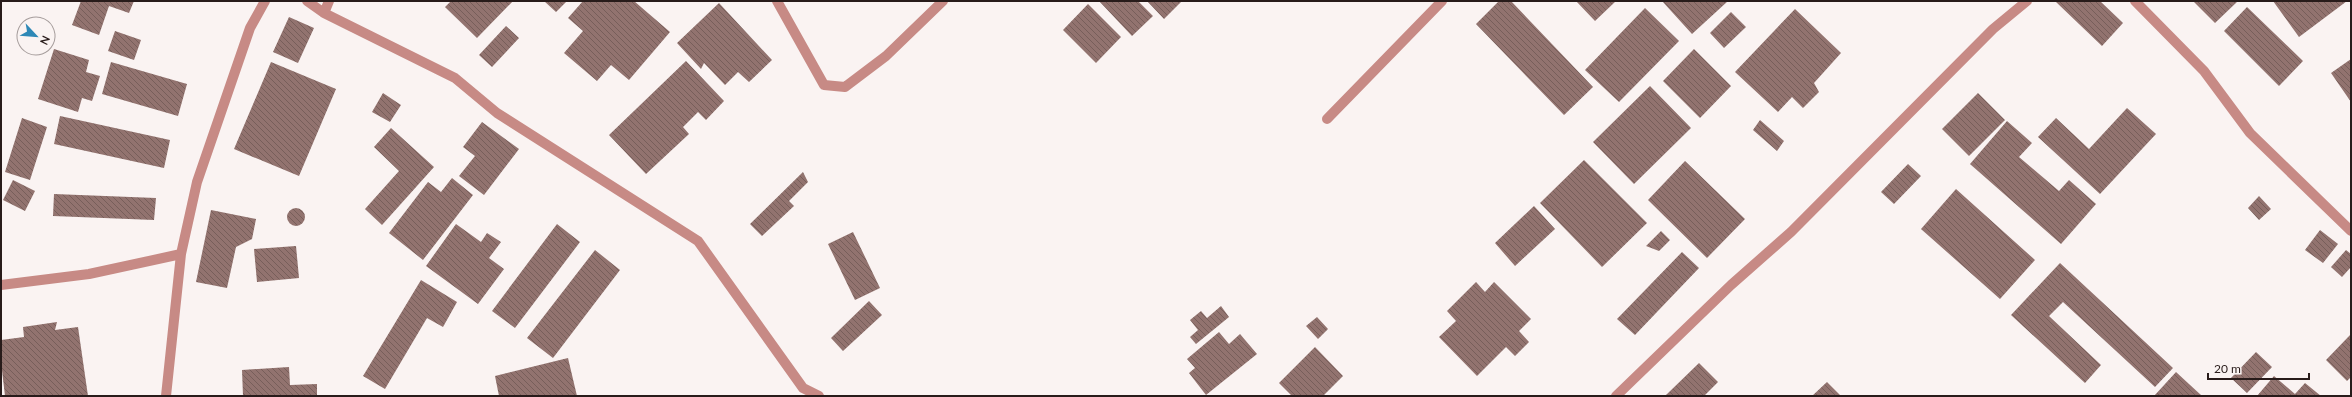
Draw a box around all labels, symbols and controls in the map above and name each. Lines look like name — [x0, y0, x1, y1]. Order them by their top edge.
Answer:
north arrow — [16, 16, 56, 56]
text: N — [38, 34, 53, 47]
scale bar — [2208, 355, 2309, 381]
text: 20 m — [2214, 361, 2241, 376]

